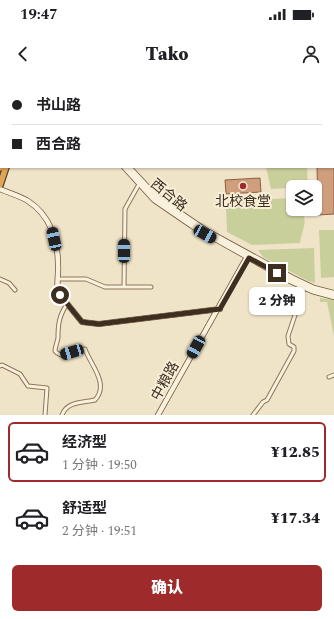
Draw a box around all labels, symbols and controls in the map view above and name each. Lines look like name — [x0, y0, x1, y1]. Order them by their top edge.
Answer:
text: 19:47 — [20, 3, 58, 26]
text: Tako — [145, 41, 189, 68]
icon: back — [12, 43, 34, 65]
icon: person — [300, 43, 322, 65]
text: 书山路 — [36, 94, 81, 117]
text: 西合路 — [36, 133, 81, 156]
street label: 西合路 — [146, 174, 192, 216]
map controls — [286, 180, 322, 216]
button: layers — [286, 180, 322, 216]
marker: 北校食堂 — [238, 181, 248, 191]
place label: 北校食堂 — [215, 191, 271, 212]
car — [192, 223, 218, 245]
car — [46, 226, 62, 252]
car — [118, 239, 130, 263]
route end — [268, 264, 286, 282]
route start — [51, 286, 69, 304]
callout: 2 分钟 — [249, 287, 305, 315]
text: 2 分钟 — [258, 291, 296, 311]
car — [185, 334, 207, 360]
car — [59, 343, 85, 361]
street label: 中粮路 — [146, 358, 184, 404]
text: 经济型 — [62, 431, 107, 454]
icon: car — [14, 434, 50, 470]
text: ¥12.85 — [271, 441, 320, 464]
text: 1 分钟 · 19:50 — [62, 455, 137, 475]
text: 舒适型 — [62, 497, 107, 520]
icon: car — [14, 500, 50, 536]
text: ¥17.34 — [271, 507, 320, 530]
text: 2 分钟 · 19:51 — [62, 521, 137, 541]
button: 确认 — [12, 565, 322, 611]

